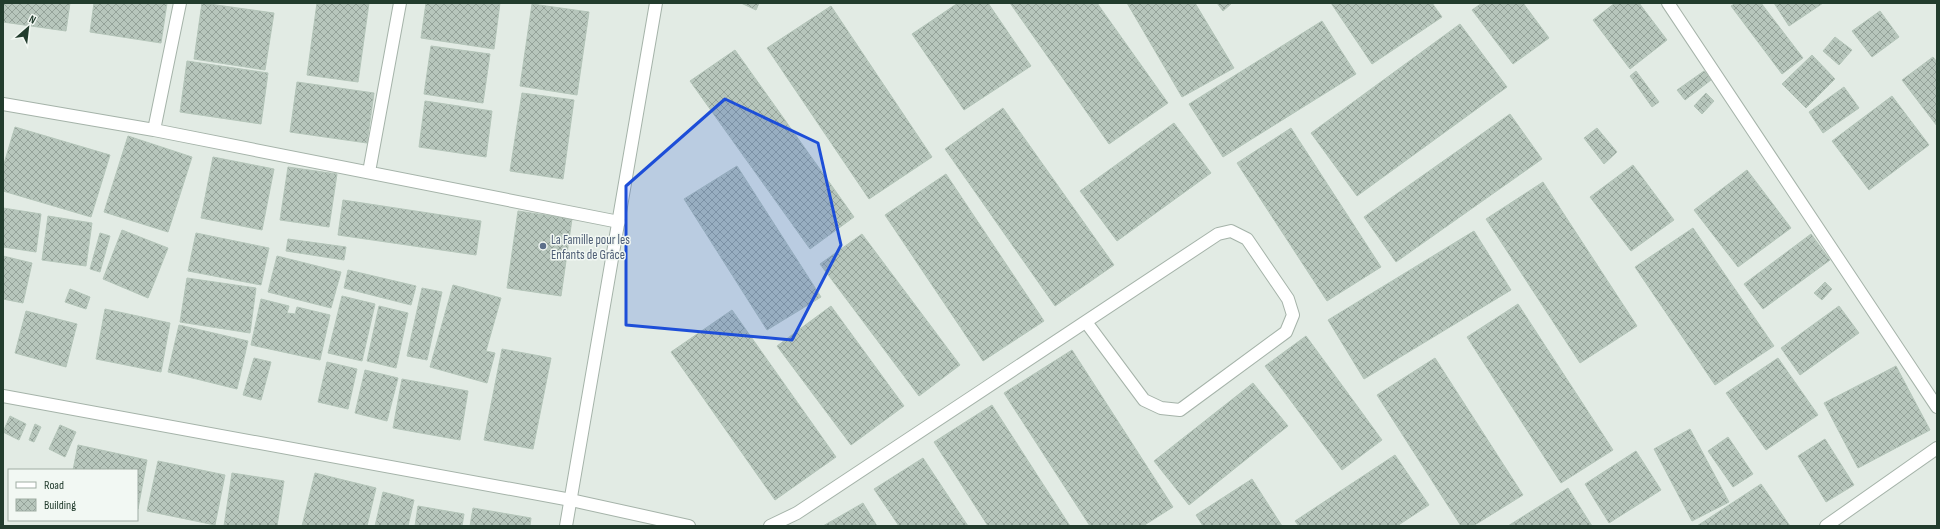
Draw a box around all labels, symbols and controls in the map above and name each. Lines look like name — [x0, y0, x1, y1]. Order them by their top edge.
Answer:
north arrow — [8, 8, 48, 48]
text: N — [27, 12, 38, 27]
place label: La Famille pour les Enfants de Grâce — [551, 232, 630, 263]
marker: La Famille pour les Enfants de Grâce — [538, 241, 548, 251]
legend — [8, 469, 138, 521]
text: Road — [44, 478, 64, 493]
text: Building — [44, 498, 76, 513]

